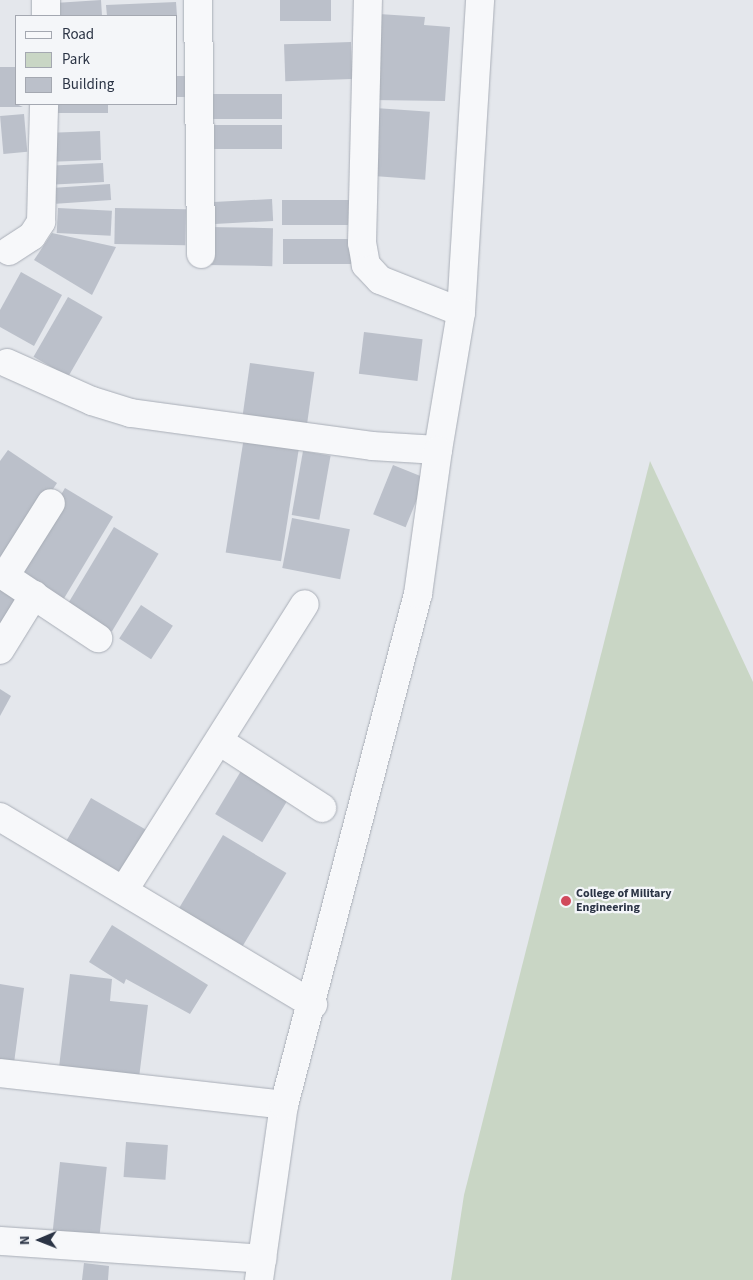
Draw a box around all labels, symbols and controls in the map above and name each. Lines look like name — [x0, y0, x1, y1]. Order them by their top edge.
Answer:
legend — [15, 15, 178, 105]
text: Road — [62, 24, 94, 45]
text: Park — [62, 49, 90, 70]
text: Building — [62, 74, 114, 95]
place label: College of Military Engineering — [576, 887, 671, 915]
marker: College of Military Engineering — [560, 895, 572, 907]
north arrow — [15, 1215, 65, 1265]
text: N — [15, 1235, 35, 1245]

